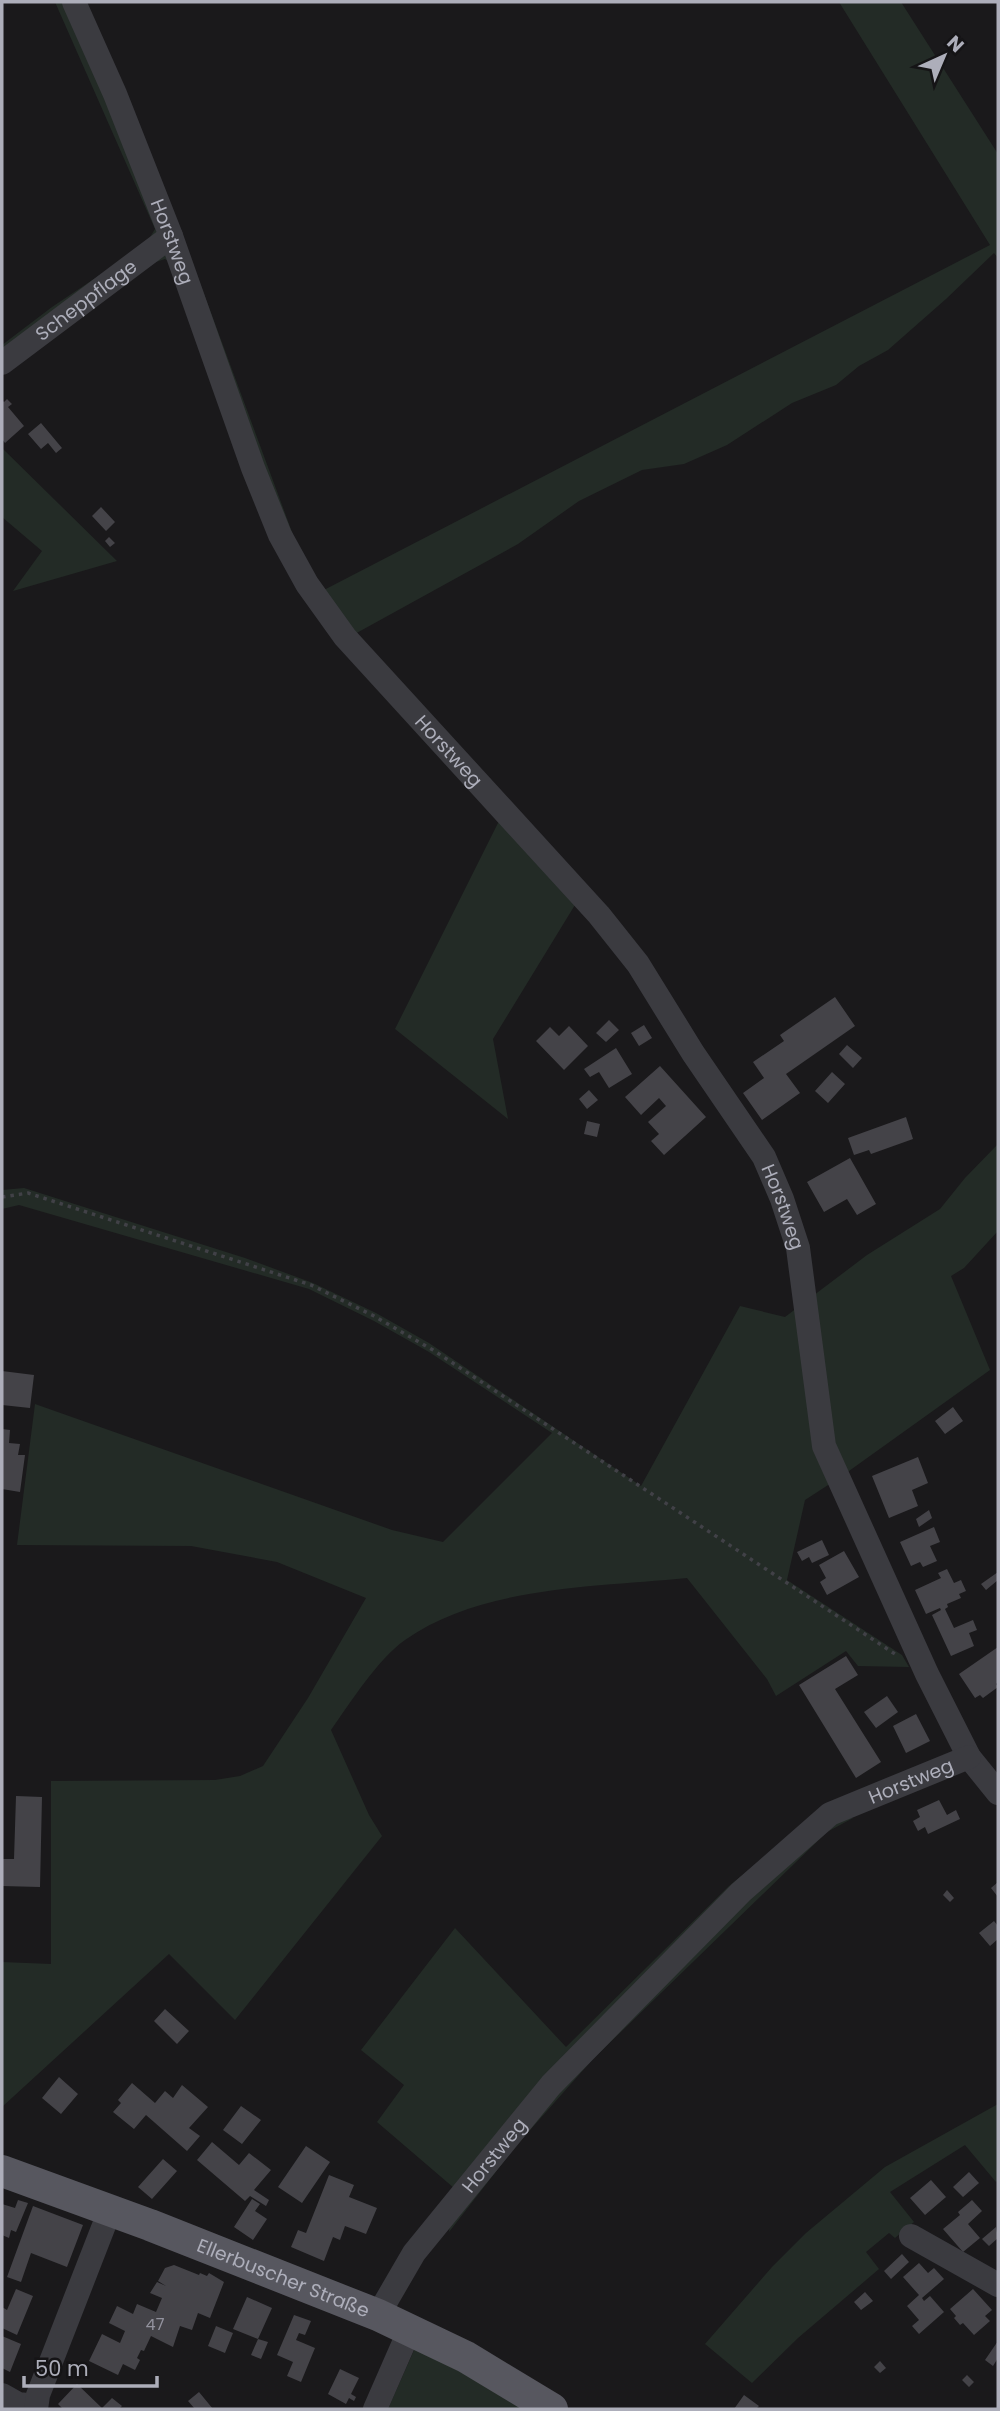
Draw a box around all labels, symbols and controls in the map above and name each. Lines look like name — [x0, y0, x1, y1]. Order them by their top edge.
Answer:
north arrow — [909, 21, 979, 91]
text: N — [941, 29, 970, 59]
street label: Horstweg — [144, 195, 201, 288]
street label: Scheppflage — [30, 253, 142, 347]
street label: Horstweg — [409, 709, 489, 793]
street label: Horstweg — [755, 1160, 811, 1253]
street label: Horstweg — [864, 1751, 957, 1810]
street label: Horstweg — [455, 2112, 533, 2198]
street label: Ellerbuscher Straße — [193, 2231, 374, 2324]
house number: 47 — [146, 2313, 165, 2336]
scale bar — [24, 2344, 158, 2388]
text: 50 m — [35, 2354, 89, 2383]

